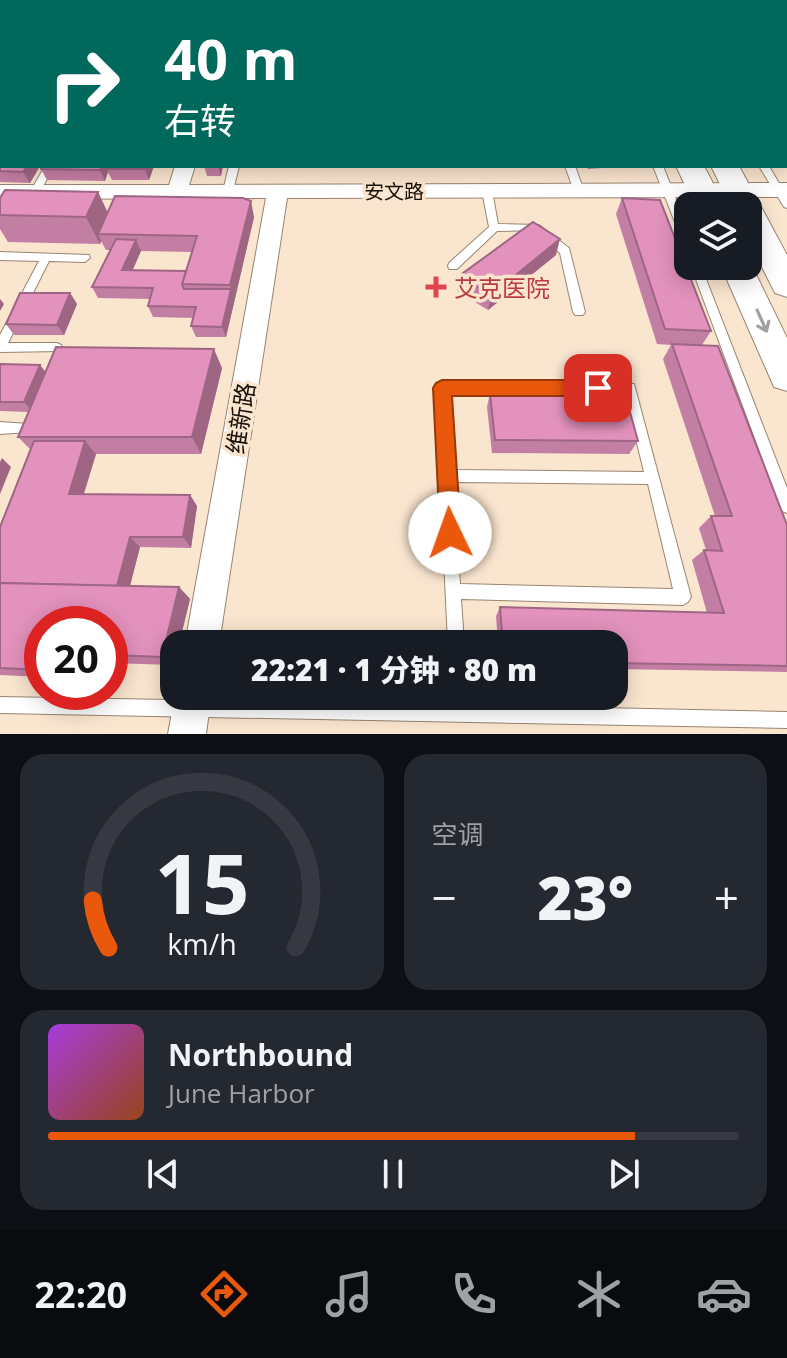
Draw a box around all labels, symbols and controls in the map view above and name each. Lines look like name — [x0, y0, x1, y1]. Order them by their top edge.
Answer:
text: 40 m — [164, 20, 298, 96]
icon: right — [32, 32, 136, 136]
text: 右转 — [164, 96, 236, 145]
street label: 安文路 — [364, 178, 424, 205]
map controls — [674, 192, 762, 280]
button: layers — [674, 192, 762, 280]
place label: 艾克医院 — [454, 271, 550, 304]
marker: 艾克医院 — [425, 276, 447, 298]
one-way arrow — [755, 309, 770, 333]
pin — [564, 354, 632, 422]
icon: arrive — [576, 366, 620, 410]
street label: 维新路 — [218, 380, 262, 456]
position arrow — [408, 491, 492, 575]
speed limit sign: 20 — [24, 606, 128, 710]
text: 22:21 · 1 分钟 · 80 m — [251, 649, 537, 690]
text: 空调 — [432, 816, 484, 852]
text: 15 — [154, 825, 249, 938]
text: 23° — [537, 856, 633, 938]
text: − — [432, 867, 457, 927]
text: + — [714, 867, 739, 927]
text: km/h — [167, 924, 236, 963]
text: Northbound — [168, 1034, 353, 1075]
text: June Harbor — [168, 1075, 315, 1111]
icon: previous — [141, 1152, 185, 1196]
icon: pause — [371, 1152, 415, 1196]
icon: next — [602, 1152, 646, 1196]
icon: directions — [196, 1266, 252, 1322]
icon: music — [321, 1266, 377, 1322]
icon: phone — [446, 1266, 502, 1322]
icon: climate — [571, 1266, 627, 1322]
icon: car — [696, 1266, 752, 1322]
text: 22:20 — [35, 1270, 127, 1319]

